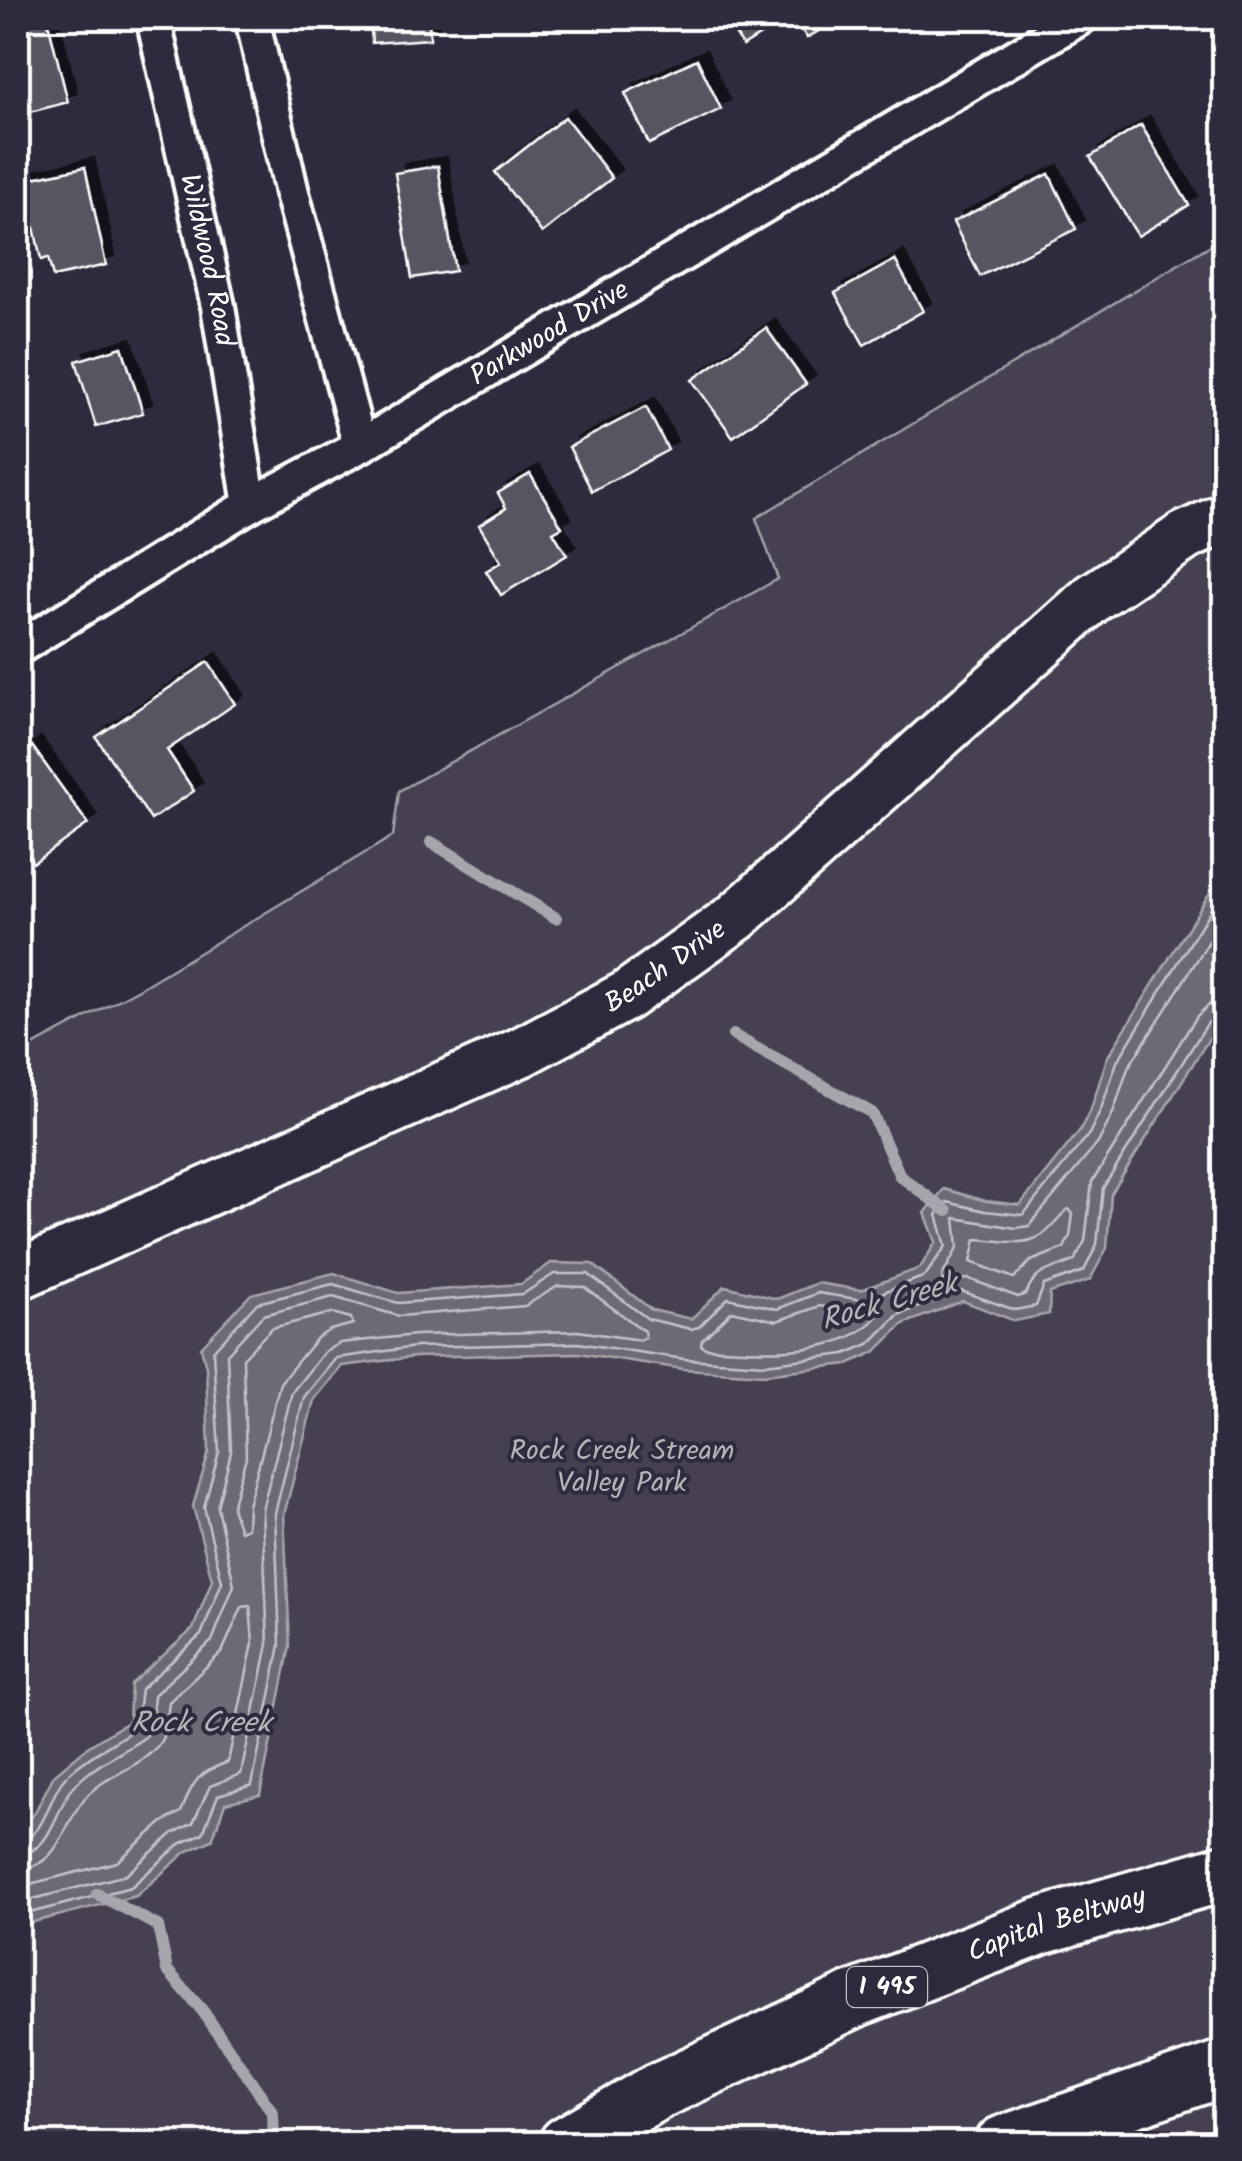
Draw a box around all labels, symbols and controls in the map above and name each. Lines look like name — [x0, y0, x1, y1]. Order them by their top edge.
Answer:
street label: Wildwood Road — [166, 170, 247, 350]
street label: Parkwood Drive — [461, 268, 638, 398]
street label: Beach Drive — [596, 908, 736, 1026]
water label: Rock Creek — [815, 1260, 966, 1345]
park label: Rock Creek Stream Valley Park — [510, 1429, 734, 1506]
water label: Rock Creek — [131, 1700, 275, 1748]
street label: Capital Beltway — [961, 1874, 1152, 1975]
road number: I 495 — [847, 1967, 927, 2007]

